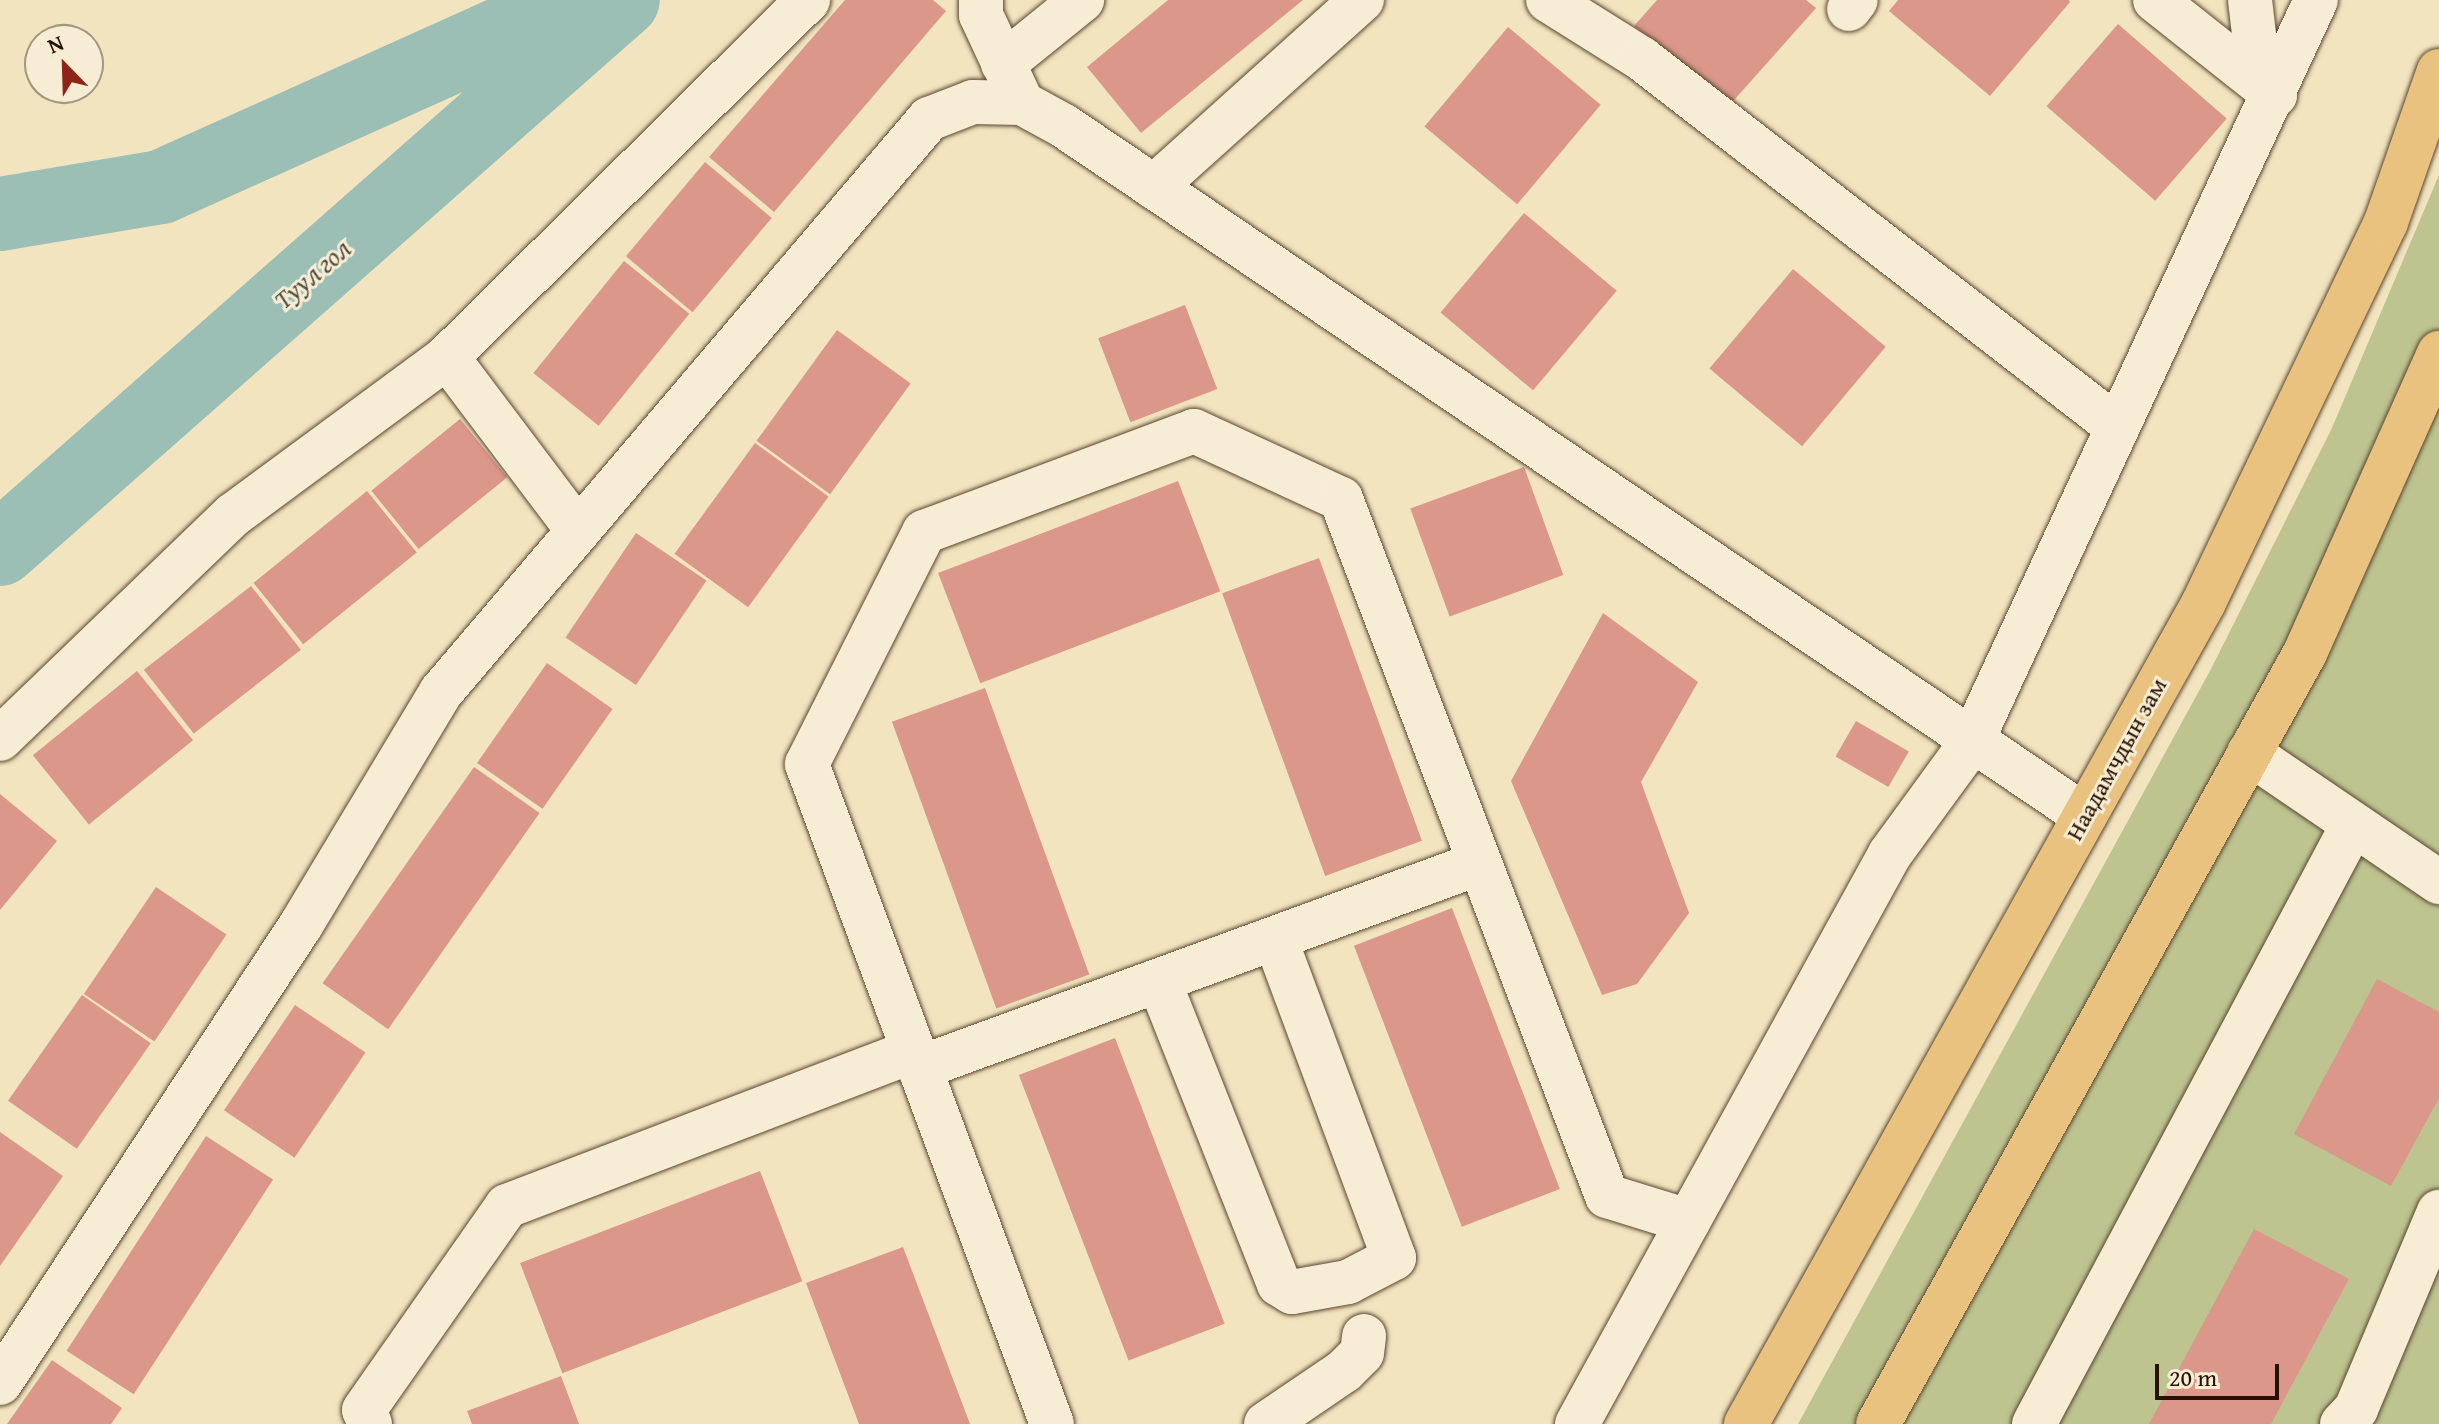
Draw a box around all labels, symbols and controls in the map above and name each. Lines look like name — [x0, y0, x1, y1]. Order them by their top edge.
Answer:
north arrow — [24, 24, 104, 104]
text: N — [42, 26, 68, 61]
water label: Туул гол — [268, 233, 356, 315]
street label: Наадамчдын зам — [2059, 673, 2173, 845]
scale bar — [2159, 1348, 2283, 1398]
text: 20 m — [2169, 1360, 2217, 1395]

